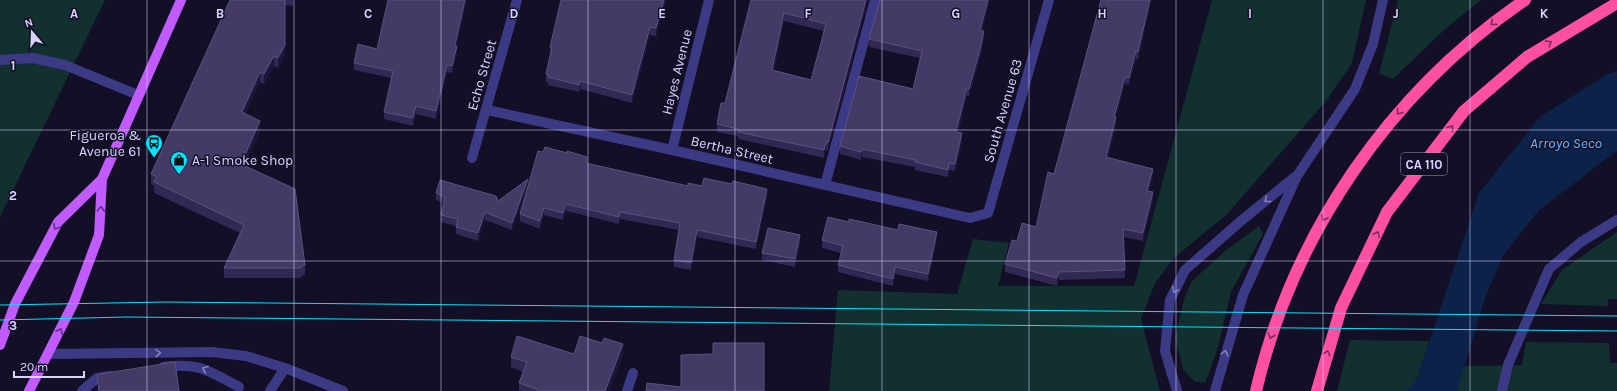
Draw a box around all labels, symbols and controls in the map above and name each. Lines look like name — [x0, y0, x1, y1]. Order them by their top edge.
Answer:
text: A — [70, 6, 78, 21]
text: B — [216, 6, 224, 21]
text: C — [364, 6, 372, 21]
text: D — [510, 6, 519, 21]
text: E — [658, 6, 666, 21]
text: F — [804, 6, 812, 21]
text: G — [952, 6, 960, 21]
text: H — [1097, 6, 1107, 21]
text: I — [1248, 6, 1252, 21]
text: J — [1393, 6, 1399, 21]
text: K — [1540, 6, 1549, 21]
north arrow — [12, 12, 52, 52]
text: N — [23, 16, 35, 30]
one-way arrow — [1491, 18, 1498, 25]
street label: Hayes Avenue — [658, 27, 696, 117]
street label: Echo Street — [464, 38, 500, 112]
one-way arrow — [1545, 41, 1552, 48]
street label: South Avenue 63 — [980, 57, 1026, 165]
text: 1 — [11, 58, 15, 73]
one-way arrow — [1396, 107, 1403, 115]
one-way arrow — [1447, 125, 1454, 132]
place label: Figueroa & Avenue 61 — [69, 127, 141, 160]
street label: Bertha Street — [689, 132, 775, 168]
bus stop icon: Figueroa & Avenue 61 — [144, 133, 164, 158]
water label: Arroyo Seco — [1530, 134, 1603, 152]
shop icon: A-1 Smoke Shop — [169, 150, 189, 175]
place label: A-1 Smoke Shop — [192, 152, 293, 169]
road number: CA 110 — [1401, 153, 1447, 175]
text: 2 — [9, 188, 17, 203]
one-way arrow — [1264, 196, 1271, 203]
one-way arrow — [96, 206, 105, 212]
one-way arrow — [1322, 214, 1329, 221]
one-way arrow — [53, 223, 60, 230]
one-way arrow — [1372, 231, 1380, 238]
one-way arrow — [1172, 286, 1179, 293]
text: 3 — [9, 318, 17, 333]
one-way arrow — [55, 328, 63, 336]
one-way arrow — [1267, 333, 1276, 340]
one-way arrow — [155, 349, 161, 357]
one-way arrow — [1221, 350, 1229, 357]
one-way arrow — [1322, 350, 1331, 357]
scale bar — [14, 353, 84, 379]
text: 20 m — [20, 360, 48, 374]
one-way arrow — [202, 366, 209, 374]

